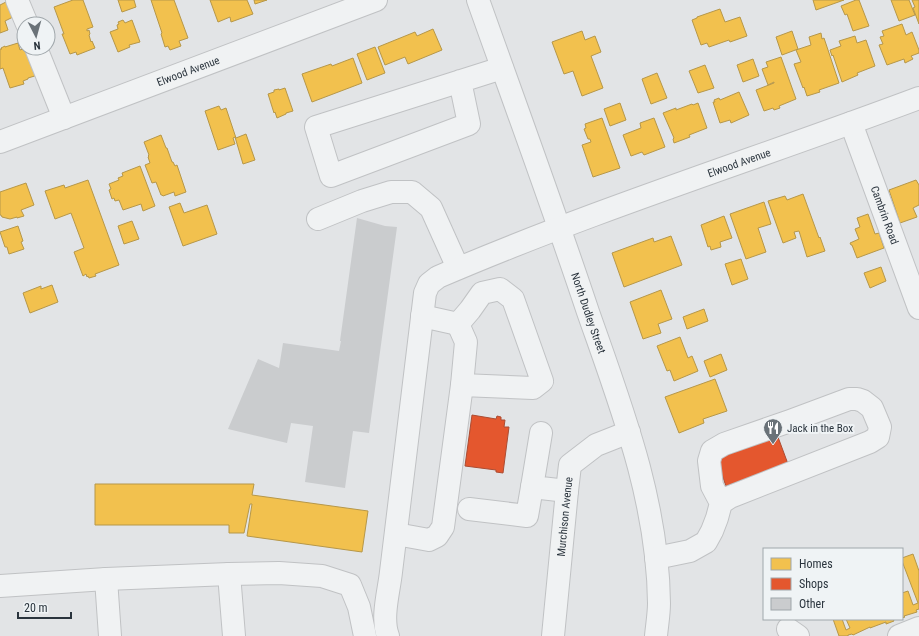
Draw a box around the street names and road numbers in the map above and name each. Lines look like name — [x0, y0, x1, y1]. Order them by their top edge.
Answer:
street label: Elwood Avenue — [155, 54, 221, 89]
street label: Elwood Avenue — [706, 146, 772, 180]
street label: Cambrin Road — [868, 184, 901, 246]
street label: North Dudley Street — [568, 271, 608, 355]
street label: Murchison Avenue — [555, 476, 576, 557]

